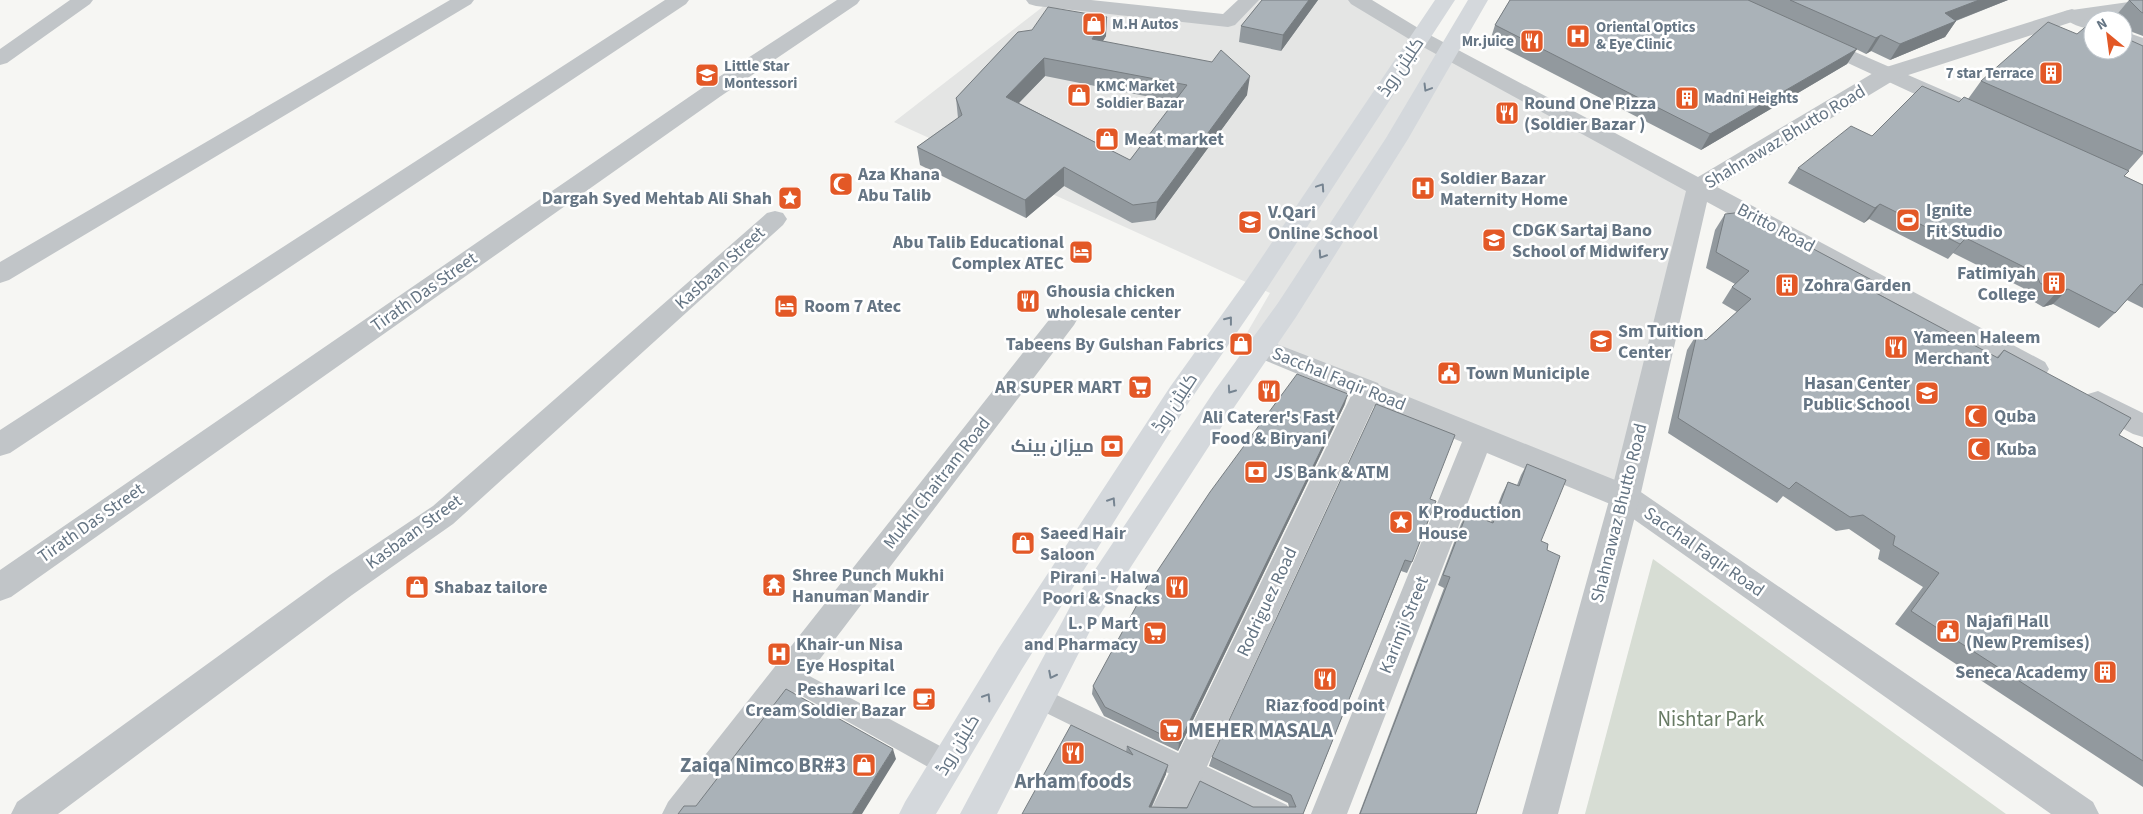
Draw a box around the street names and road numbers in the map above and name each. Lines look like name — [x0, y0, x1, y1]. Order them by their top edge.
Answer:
street label: کلیٹن روڈ — [1372, 32, 1430, 102]
street label: Shahnawaz Bhutto Road — [1700, 79, 1870, 195]
street label: Britto Road — [1733, 197, 1819, 259]
street label: Kasbaan Street — [669, 221, 771, 315]
street label: Tirath Das Street — [366, 246, 482, 338]
street label: Sacchal Faqir Road — [1268, 341, 1410, 417]
street label: کلیٹن روڈ — [1146, 368, 1204, 438]
street label: Mukhi Chaitram Road — [877, 412, 997, 554]
street label: Shahnawaz Bhutto Road — [1585, 421, 1653, 605]
street label: Tirath Das Street — [33, 477, 149, 569]
street label: Kasbaan Street — [361, 489, 467, 575]
street label: Sacchal Faqir Road — [1639, 501, 1769, 603]
street label: Rodriguez Road — [1231, 543, 1303, 661]
street label: Karimji Street — [1373, 573, 1435, 677]
street label: کلیٹن روڈ — [930, 710, 986, 780]

